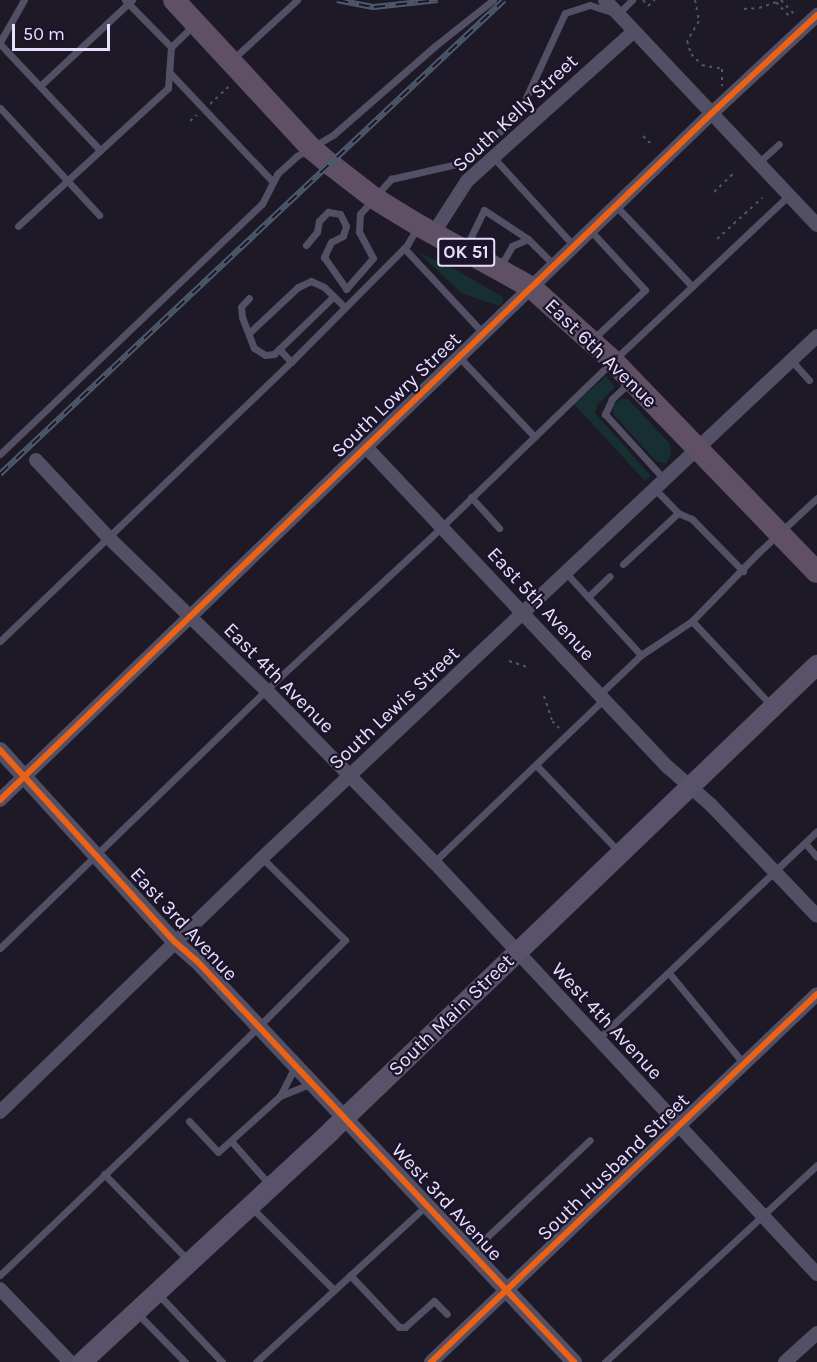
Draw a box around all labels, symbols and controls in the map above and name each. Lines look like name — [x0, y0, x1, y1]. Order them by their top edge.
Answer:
scale bar — [15, 12, 112, 50]
text: 50 m — [23, 23, 65, 45]
street label: South Kelly Street — [448, 49, 582, 177]
road number: OK 51 — [436, 237, 496, 267]
street label: East 6th Avenue — [540, 293, 662, 413]
street label: South Lowry Street — [326, 327, 466, 463]
street label: East 5th Avenue — [482, 542, 600, 666]
street label: East 4th Avenue — [219, 618, 339, 738]
street label: South Lewis Street — [324, 641, 464, 775]
street label: East 3rd Avenue — [125, 862, 243, 986]
street label: South Main Street — [383, 949, 519, 1081]
street label: West 4th Avenue — [547, 957, 667, 1085]
street label: South Husband Street — [532, 1088, 694, 1246]
street label: West 3rd Avenue — [386, 1138, 508, 1266]

